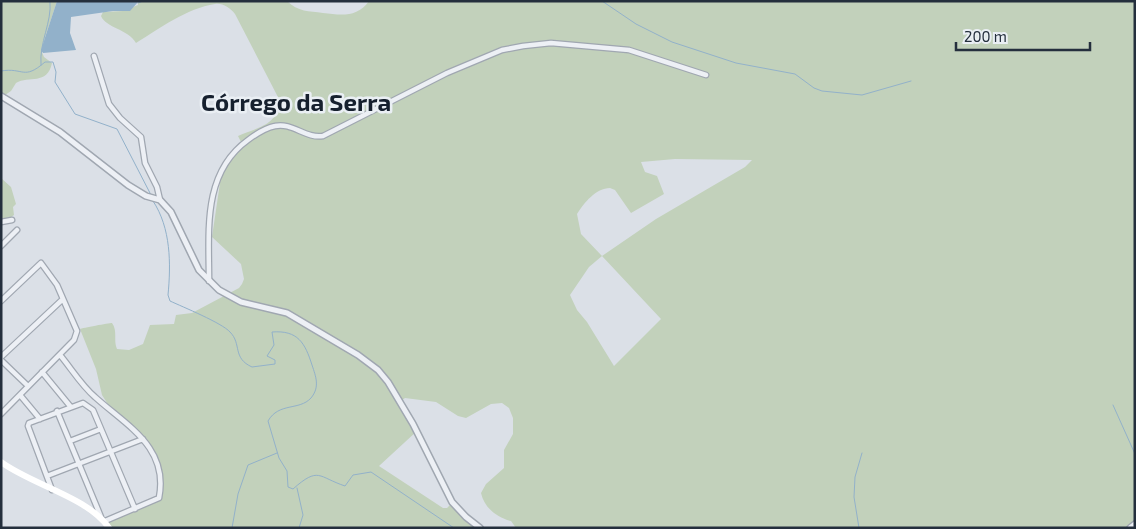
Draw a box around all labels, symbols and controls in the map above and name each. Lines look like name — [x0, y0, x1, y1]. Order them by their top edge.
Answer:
scale bar — [956, 20, 1090, 52]
text: 200 m — [964, 27, 1007, 45]
district label: Córrego da Serra — [201, 87, 391, 116]

